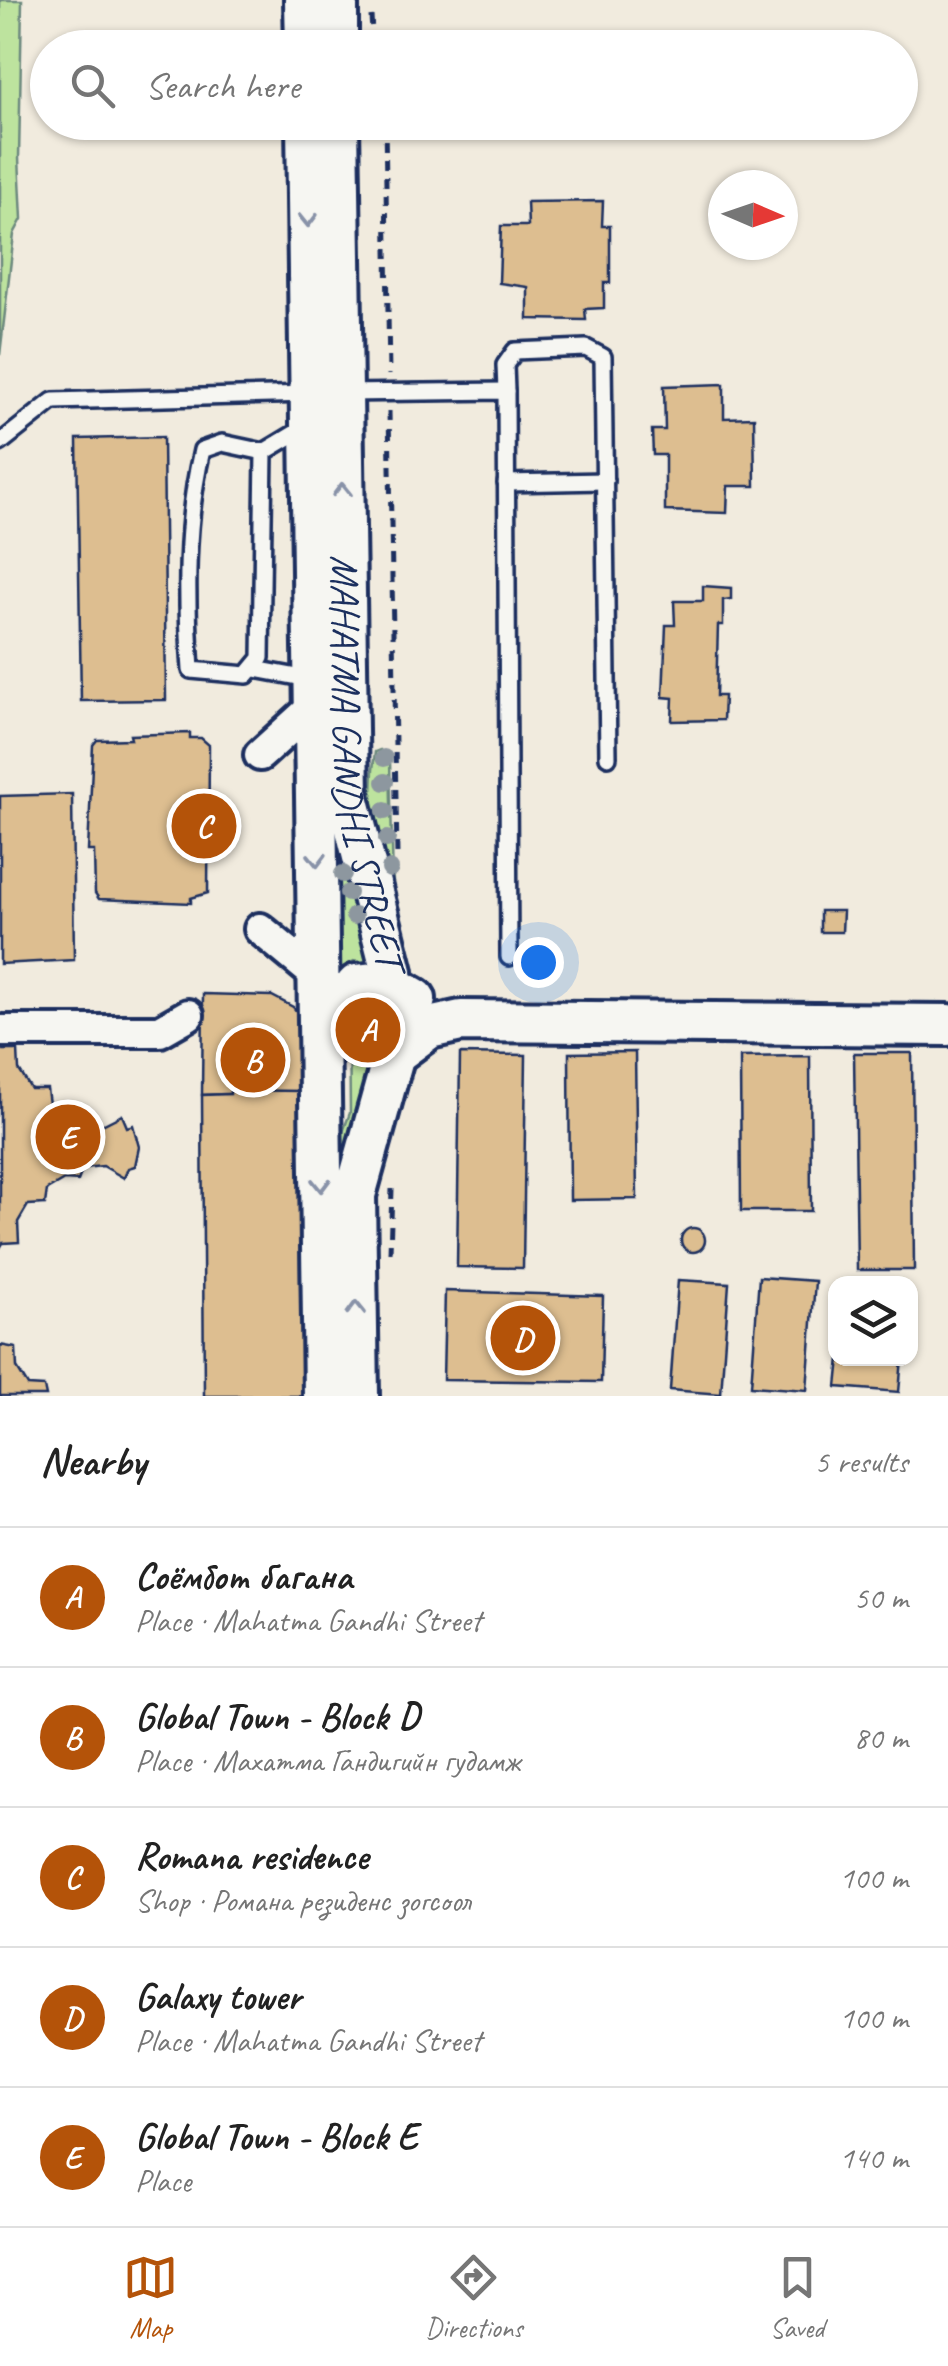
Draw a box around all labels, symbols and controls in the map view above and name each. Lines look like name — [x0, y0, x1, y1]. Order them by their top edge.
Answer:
search box — [30, 30, 918, 140]
icon: search — [65, 58, 120, 113]
text: Search here — [145, 62, 300, 109]
north arrow — [708, 170, 798, 260]
one-way arrow — [297, 212, 319, 228]
one-way arrow — [331, 481, 353, 496]
street label: MAHATMA GANDHI STREET — [319, 554, 418, 983]
pin: C — [172, 788, 236, 864]
one-way arrow — [306, 852, 327, 868]
your location — [513, 937, 564, 988]
pin: A — [336, 992, 400, 1068]
pin: B — [220, 1022, 286, 1098]
pin: E — [36, 1100, 100, 1174]
one-way arrow — [310, 1178, 332, 1193]
map controls — [828, 1276, 918, 1366]
button: layers — [828, 1276, 918, 1366]
one-way arrow — [346, 1299, 367, 1315]
pin: D — [490, 1300, 556, 1376]
text: Nearby — [40, 1435, 146, 1488]
text: 5 results — [814, 1441, 908, 1482]
text: Соёмбот багана — [135, 1553, 352, 1600]
text: A — [64, 1577, 81, 1618]
text: 50 m — [854, 1577, 908, 1618]
text: Place · Mahatma Gandhi Street — [135, 1600, 481, 1641]
text: Global Town - Block D — [135, 1693, 419, 1740]
text: B — [64, 1717, 81, 1758]
text: 80 m — [854, 1717, 908, 1758]
text: Place · Махатма Гандигийн гудамж — [135, 1740, 520, 1781]
text: Romana residence — [135, 1833, 368, 1880]
text: C — [65, 1857, 80, 1898]
text: 100 m — [839, 1857, 908, 1898]
text: Shop · Романа резиденс зогсоол — [135, 1880, 470, 1921]
text: Galaxy tower — [135, 1973, 301, 2020]
text: D — [63, 1997, 82, 2038]
text: 100 m — [839, 1997, 908, 2038]
text: Place · Mahatma Gandhi Street — [135, 2020, 481, 2061]
text: Global Town - Block E — [135, 2113, 417, 2160]
text: E — [64, 2137, 81, 2178]
text: 140 m — [839, 2137, 908, 2178]
text: Place — [135, 2160, 191, 2201]
tab: Map — [123, 2250, 178, 2345]
tab: Directions — [425, 2250, 523, 2345]
tab: Saved — [770, 2250, 825, 2345]

